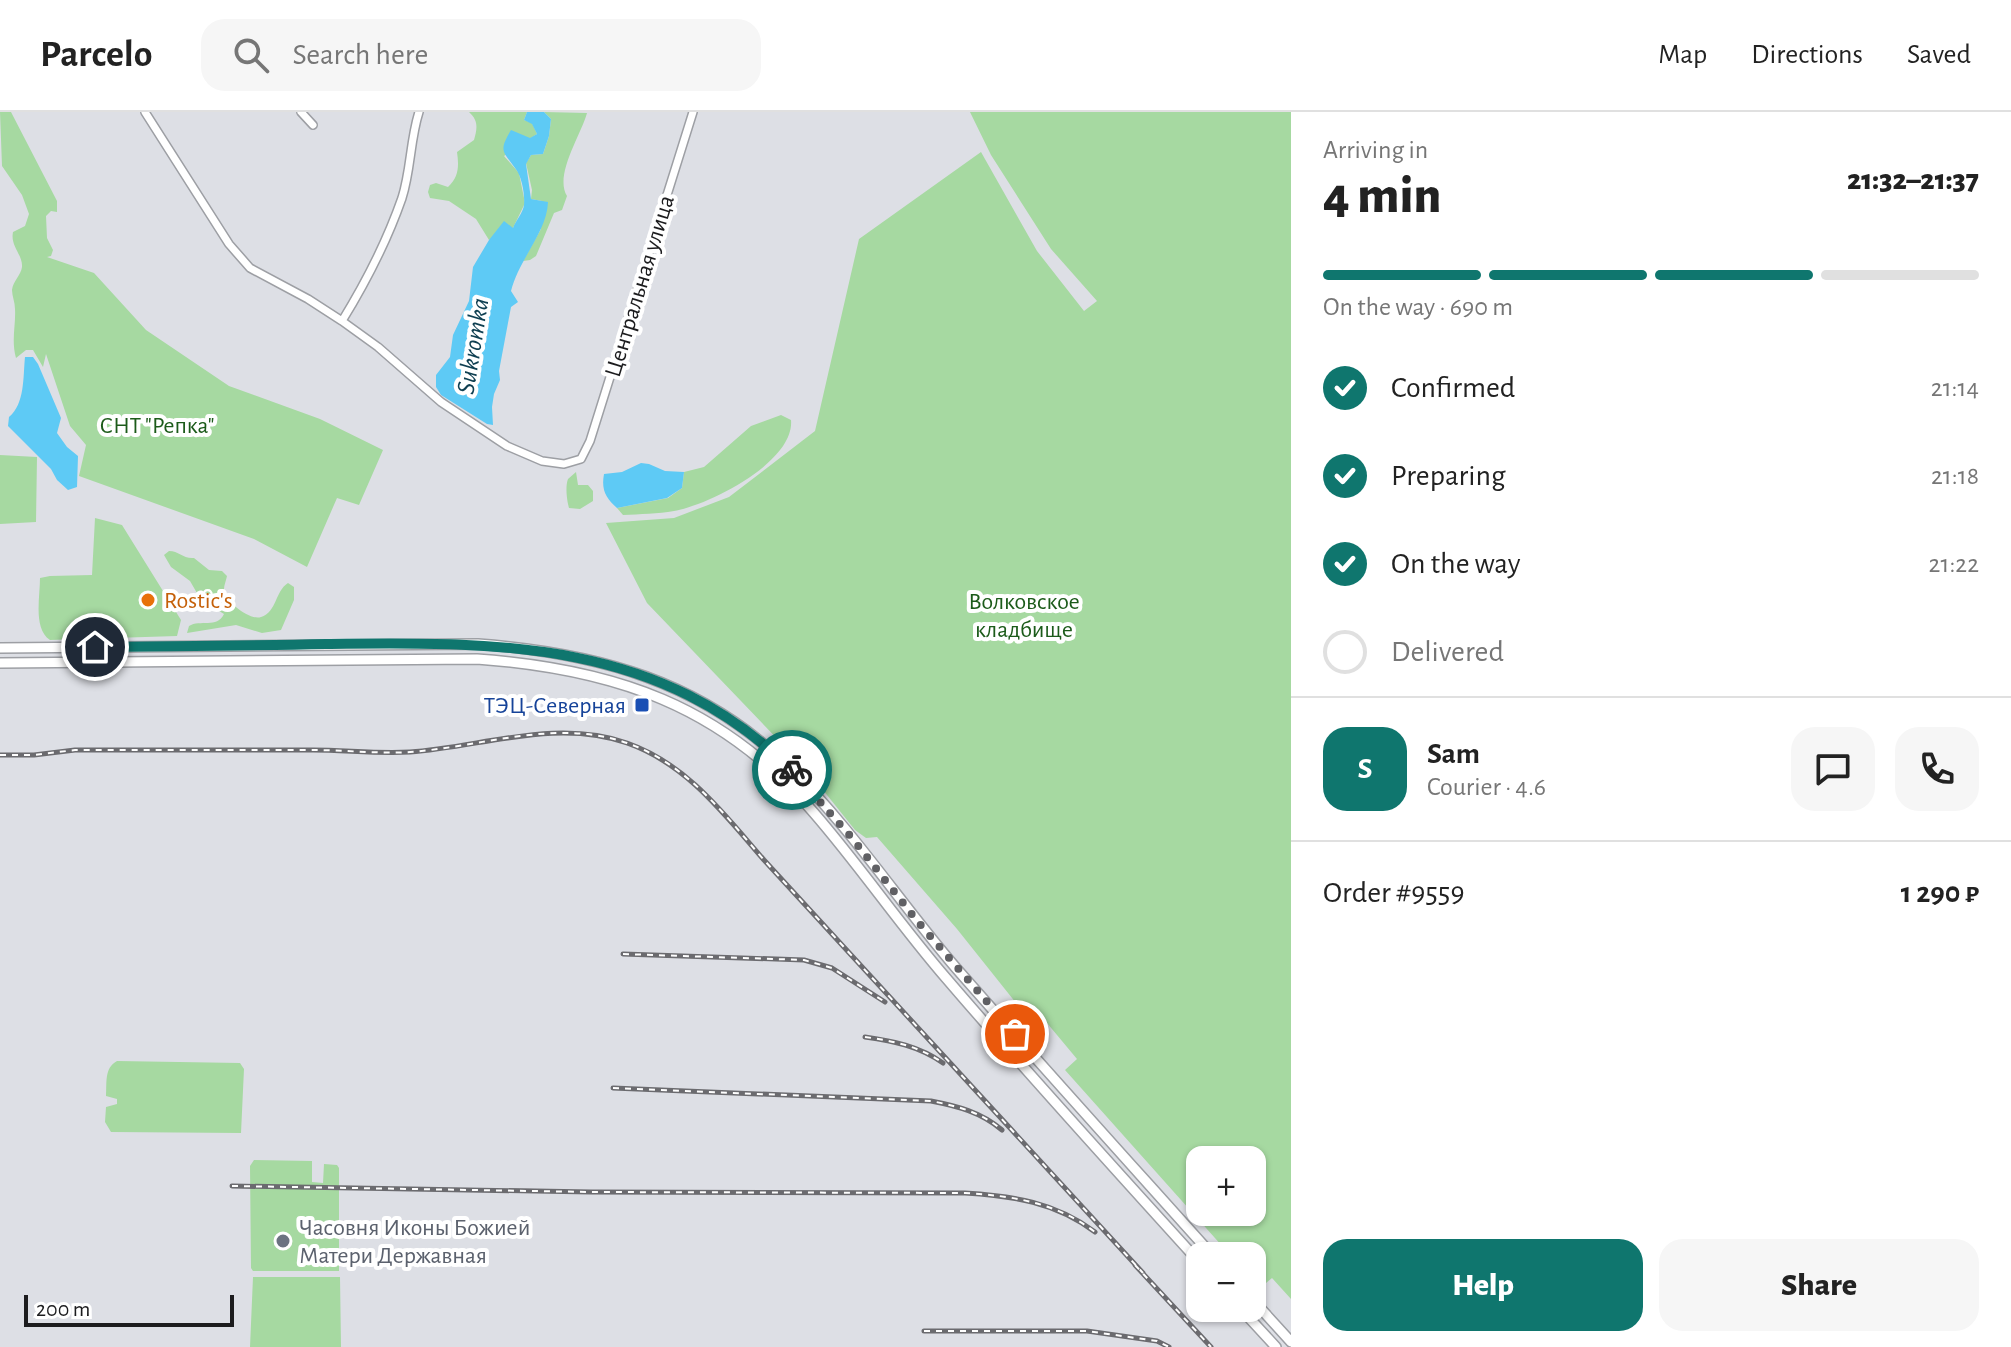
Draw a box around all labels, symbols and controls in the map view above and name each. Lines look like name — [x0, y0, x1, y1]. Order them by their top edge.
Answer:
search box — [201, 19, 761, 91]
icon: search — [229, 33, 273, 77]
text: Parcelo — [40, 36, 153, 74]
text: Search here — [293, 40, 428, 70]
text: Map — [1658, 41, 1707, 69]
text: Directions — [1751, 41, 1863, 69]
text: Saved — [1907, 41, 1971, 69]
text: Arriving in — [1323, 137, 1428, 163]
text: 21:32–21:37 — [1847, 165, 1979, 195]
text: 4 min — [1323, 170, 1441, 222]
street label: Центральная улица — [601, 192, 679, 380]
text: On the way · 690 m — [1323, 294, 1513, 320]
water label: Sukromka — [453, 296, 493, 396]
icon: check — [1323, 366, 1367, 410]
text: Confirmed — [1391, 373, 1515, 403]
text: 21:14 — [1931, 375, 1979, 401]
park label: СНТ "Репка" — [100, 414, 214, 438]
icon: check — [1323, 454, 1367, 498]
text: Preparing — [1391, 461, 1506, 491]
text: 21:18 — [1931, 463, 1979, 489]
icon: check — [1323, 542, 1367, 586]
text: On the way — [1391, 549, 1520, 579]
text: 21:22 — [1929, 551, 1979, 577]
place label: Rostic's — [164, 589, 233, 613]
park label: Волковское кладбище — [968, 590, 1080, 642]
marker: Rostic's — [139, 591, 157, 609]
pin — [61, 613, 129, 681]
icon: home — [73, 625, 117, 669]
text: Delivered — [1391, 637, 1504, 667]
place label: ТЭЦ-Северная — [484, 694, 626, 718]
marker: ТЭЦ-Северная — [633, 696, 651, 714]
button: chat — [1791, 727, 1875, 811]
button: phone — [1895, 727, 1979, 811]
courier — [752, 730, 832, 810]
text: Sam — [1427, 739, 1480, 769]
icon: bike — [770, 748, 814, 792]
text: S — [1358, 754, 1372, 784]
text: Courier · 4.6 — [1427, 774, 1546, 800]
text: Order #9559 — [1323, 878, 1464, 908]
text: 1 290 ₽ — [1901, 878, 1979, 908]
pin — [981, 1000, 1049, 1068]
icon: bag — [993, 1012, 1037, 1056]
map controls — [1186, 1146, 1266, 1322]
button: + — [1186, 1146, 1266, 1226]
place label: Часовня Иконы Божией Матери Державная — [299, 1216, 530, 1268]
marker: Часовня Иконы Божией Матери Державная — [274, 1232, 292, 1250]
button: Help — [1323, 1239, 1643, 1331]
button: Share — [1659, 1239, 1979, 1331]
button: − — [1186, 1242, 1266, 1322]
scale bar — [24, 1291, 234, 1327]
text: 200 m — [36, 1298, 90, 1320]

